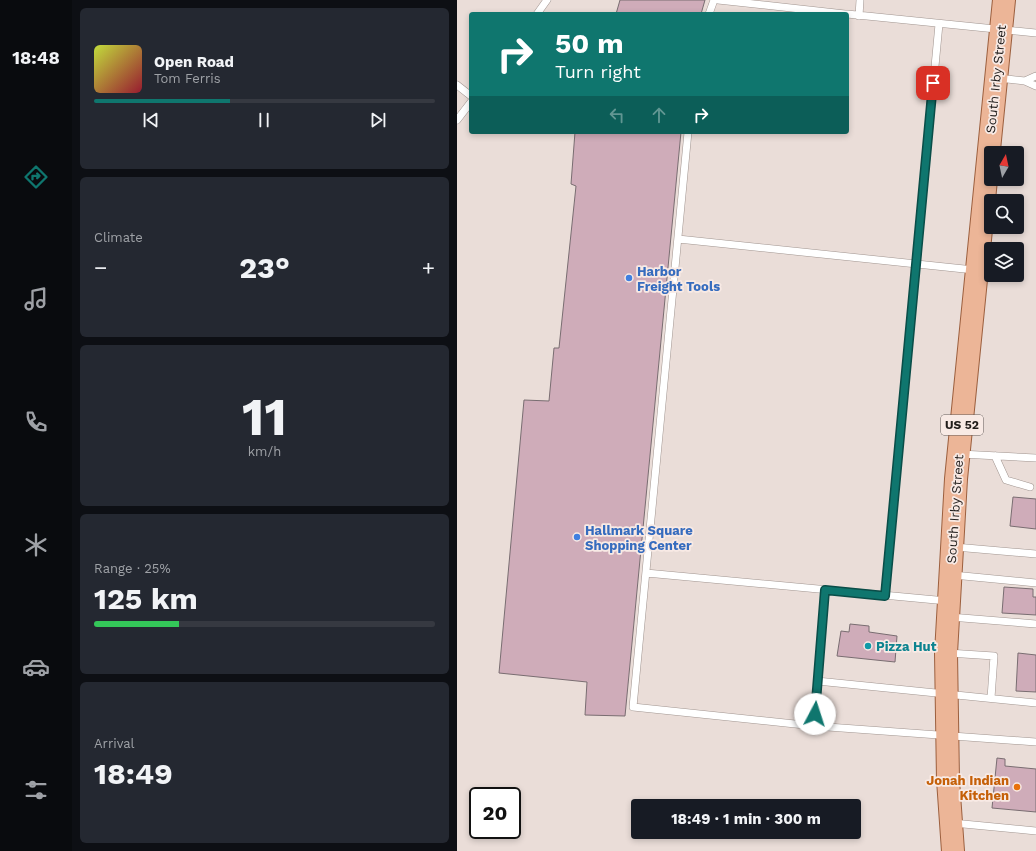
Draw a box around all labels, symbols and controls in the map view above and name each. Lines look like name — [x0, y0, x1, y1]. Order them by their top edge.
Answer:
street label: South Irby Street — [983, 23, 1009, 134]
text: 50 m — [555, 27, 624, 60]
icon: right — [489, 28, 541, 80]
text: 18:48 — [12, 47, 60, 68]
text: Open Road — [154, 53, 234, 71]
text: Turn right — [555, 61, 641, 82]
pin — [916, 66, 950, 100]
text: Tom Ferris — [154, 71, 221, 86]
icon: arrive — [922, 72, 944, 94]
icon: left — [606, 104, 628, 126]
icon: ahead — [648, 104, 670, 126]
icon: right — [690, 104, 712, 126]
icon: previous — [140, 109, 162, 131]
icon: pause — [253, 109, 275, 131]
icon: next — [367, 109, 389, 131]
north arrow — [984, 146, 1024, 186]
map controls — [984, 146, 1024, 282]
icon: directions — [22, 163, 50, 191]
button: search — [984, 194, 1024, 234]
text: Climate — [94, 230, 143, 245]
button: layers — [984, 242, 1024, 282]
text: 23° — [239, 250, 290, 285]
text: − — [94, 255, 107, 280]
text: + — [422, 255, 435, 280]
place label: Harbor Freight Tools — [637, 264, 720, 294]
marker: Harbor Freight Tools — [624, 273, 634, 283]
icon: music — [22, 285, 50, 313]
text: 11 — [242, 387, 287, 448]
icon: phone — [22, 408, 50, 436]
road number: US 52 — [941, 415, 983, 435]
text: km/h — [248, 444, 281, 459]
street label: South Irby Street — [944, 454, 966, 564]
place label: Hallmark Square Shopping Center — [585, 523, 693, 553]
icon: climate — [22, 531, 50, 559]
marker: Hallmark Square Shopping Center — [572, 532, 582, 542]
text: Range · 25% — [94, 561, 171, 576]
text: 125 km — [94, 581, 198, 616]
place label: Pizza Hut — [876, 639, 937, 654]
marker: Pizza Hut — [863, 641, 873, 651]
icon: car — [22, 653, 50, 681]
position arrow — [794, 693, 836, 735]
text: Arrival — [94, 736, 135, 751]
text: 18:49 — [94, 756, 173, 791]
place label: Jonah Indian Kitchen — [926, 773, 1009, 803]
icon: filters — [22, 776, 50, 804]
marker: Jonah Indian Kitchen — [1012, 782, 1022, 792]
speed limit sign: 20 — [469, 787, 521, 839]
text: 18:49 · 1 min · 300 m — [671, 810, 821, 828]

